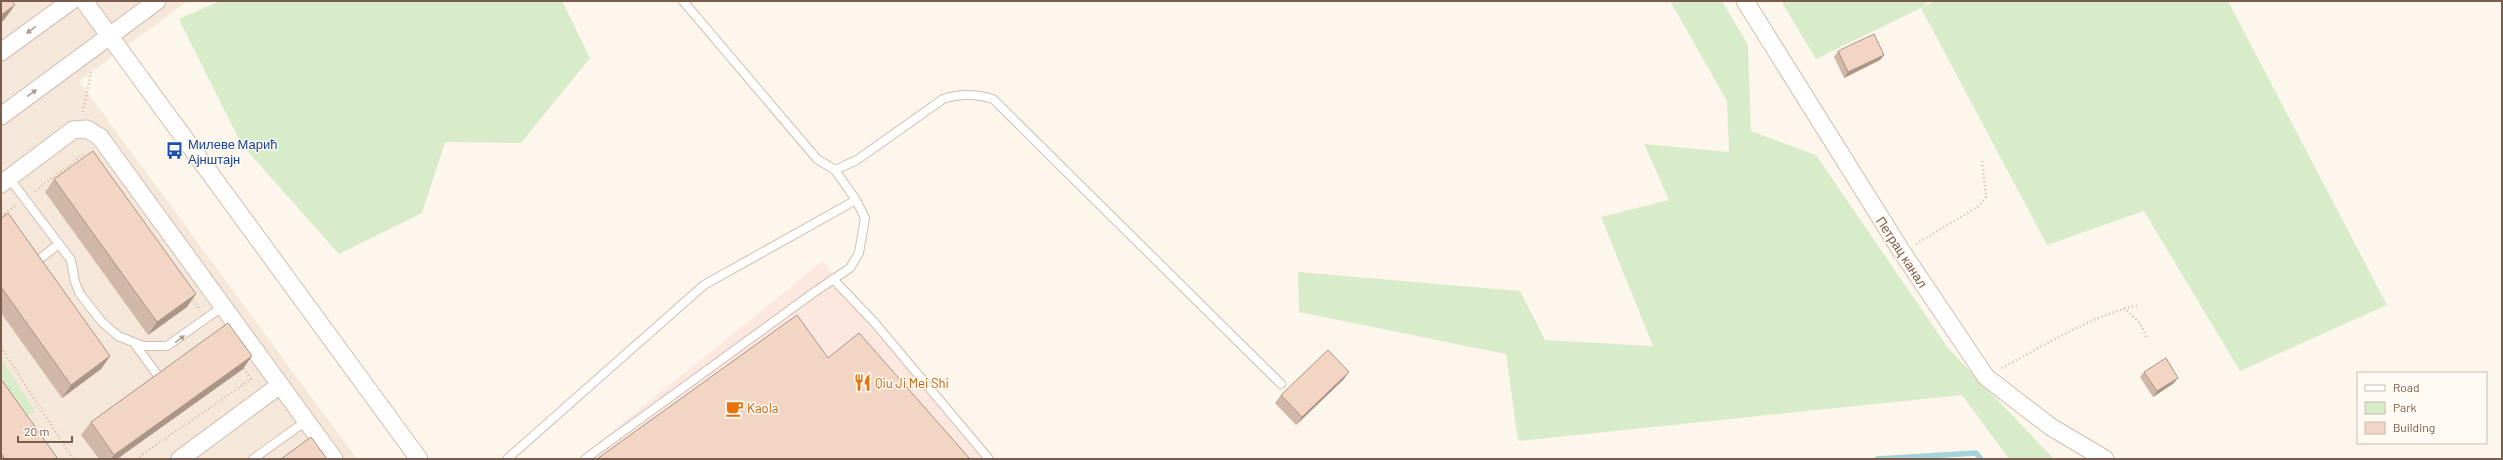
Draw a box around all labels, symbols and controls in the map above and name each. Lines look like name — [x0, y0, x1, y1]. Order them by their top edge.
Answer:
one-way arrow — [26, 26, 37, 34]
one-way arrow — [27, 88, 38, 97]
place label: Милеве Марић Ајнштајн — [188, 136, 277, 167]
bus stop icon: Милеве Марић Ајнштајн — [165, 141, 185, 161]
street label: Петрац канал — [1873, 213, 1931, 291]
one-way arrow — [174, 334, 185, 343]
legend — [2357, 372, 2487, 444]
restaurant icon: Qiu Ji Mei Shi — [852, 373, 872, 393]
place label: Qiu Ji Mei Shi — [875, 375, 949, 391]
text: Road — [2393, 380, 2420, 394]
cafe icon: Kaola — [724, 398, 744, 418]
place label: Kaola — [747, 400, 778, 416]
text: Park — [2393, 400, 2417, 414]
scale bar — [18, 418, 72, 444]
text: Building — [2393, 420, 2435, 434]
text: 20 m — [24, 424, 50, 438]

